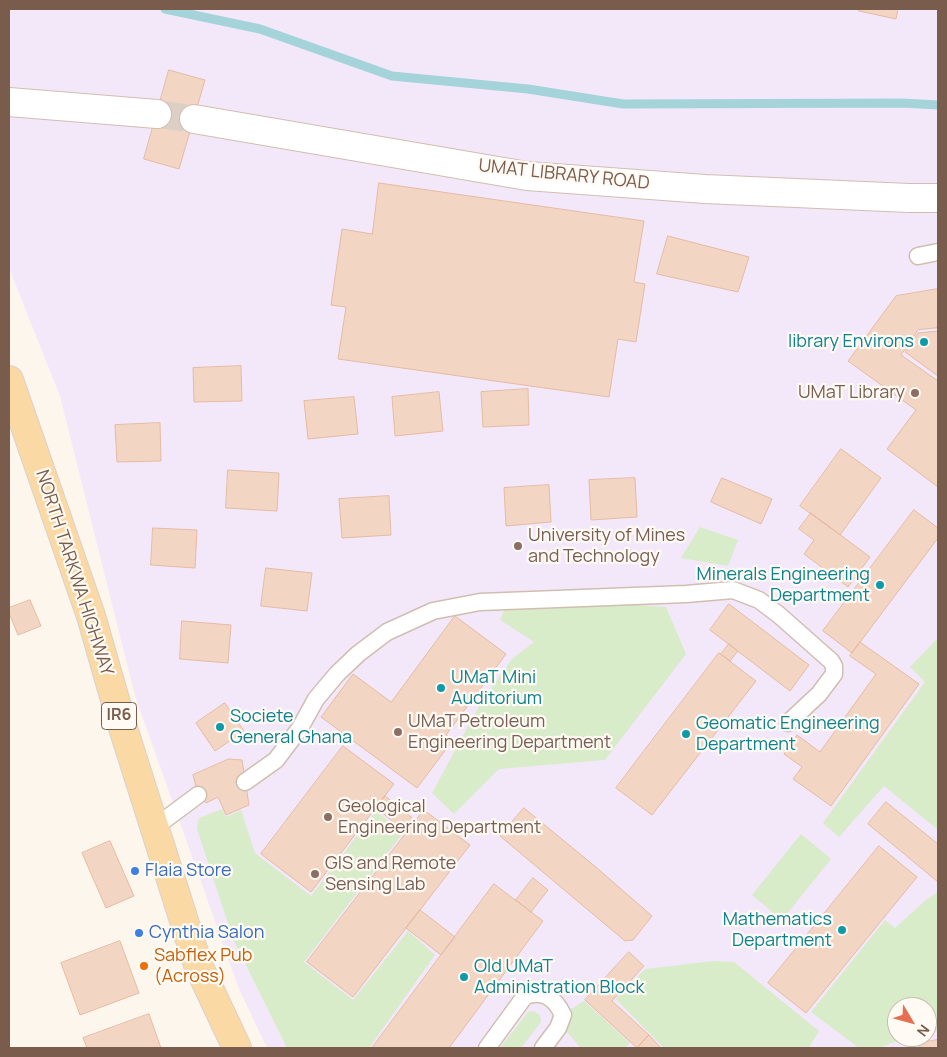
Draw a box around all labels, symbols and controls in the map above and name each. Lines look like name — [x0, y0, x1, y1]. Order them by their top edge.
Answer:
street label: UMAT LIBRARY ROAD — [477, 155, 651, 195]
place label: library Environs — [788, 331, 914, 353]
marker: library Environs — [918, 336, 930, 348]
place label: UMaT Library — [798, 382, 905, 404]
marker: UMaT Library — [909, 387, 921, 399]
street label: NORTH TARKWA HIGHWAY — [30, 467, 118, 679]
place label: University of Mines and Technology — [528, 525, 685, 568]
marker: University of Mines and Technology — [512, 540, 524, 552]
place label: Minerals Engineering Department — [697, 564, 870, 606]
marker: Minerals Engineering Department — [874, 579, 886, 591]
place label: UMaT Mini Auditorium — [451, 667, 542, 710]
marker: UMaT Mini Auditorium — [435, 682, 447, 694]
road number: IR6 — [102, 702, 136, 729]
place label: Societe General Ghana — [230, 706, 352, 749]
place label: UMaT Petroleum Engineering Department — [408, 711, 611, 754]
place label: Geomatic Engineering Department — [696, 713, 880, 756]
marker: Societe General Ghana — [214, 721, 226, 733]
marker: UMaT Petroleum Engineering Department — [392, 726, 404, 738]
marker: Geomatic Engineering Department — [680, 728, 692, 740]
place label: Geological Engineering Department — [338, 796, 541, 839]
marker: Geological Engineering Department — [322, 811, 334, 823]
place label: GIS and Remote Sensing Lab — [325, 853, 456, 896]
place label: Flaia Store — [145, 860, 231, 882]
marker: Flaia Store — [129, 865, 141, 877]
marker: GIS and Remote Sensing Lab — [309, 868, 321, 880]
place label: Mathematics Department — [723, 909, 832, 952]
place label: Cynthia Salon — [149, 922, 264, 944]
marker: Mathematics Department — [836, 924, 848, 936]
marker: Cynthia Salon — [133, 927, 145, 939]
place label: Sabflex Pub (Across) — [154, 945, 252, 988]
place label: Old UMaT Administration Block — [474, 956, 644, 999]
marker: Sabflex Pub (Across) — [138, 960, 150, 972]
marker: Old UMaT Administration Block — [458, 971, 470, 983]
north arrow — [887, 997, 937, 1047]
text: N — [913, 1021, 934, 1040]

